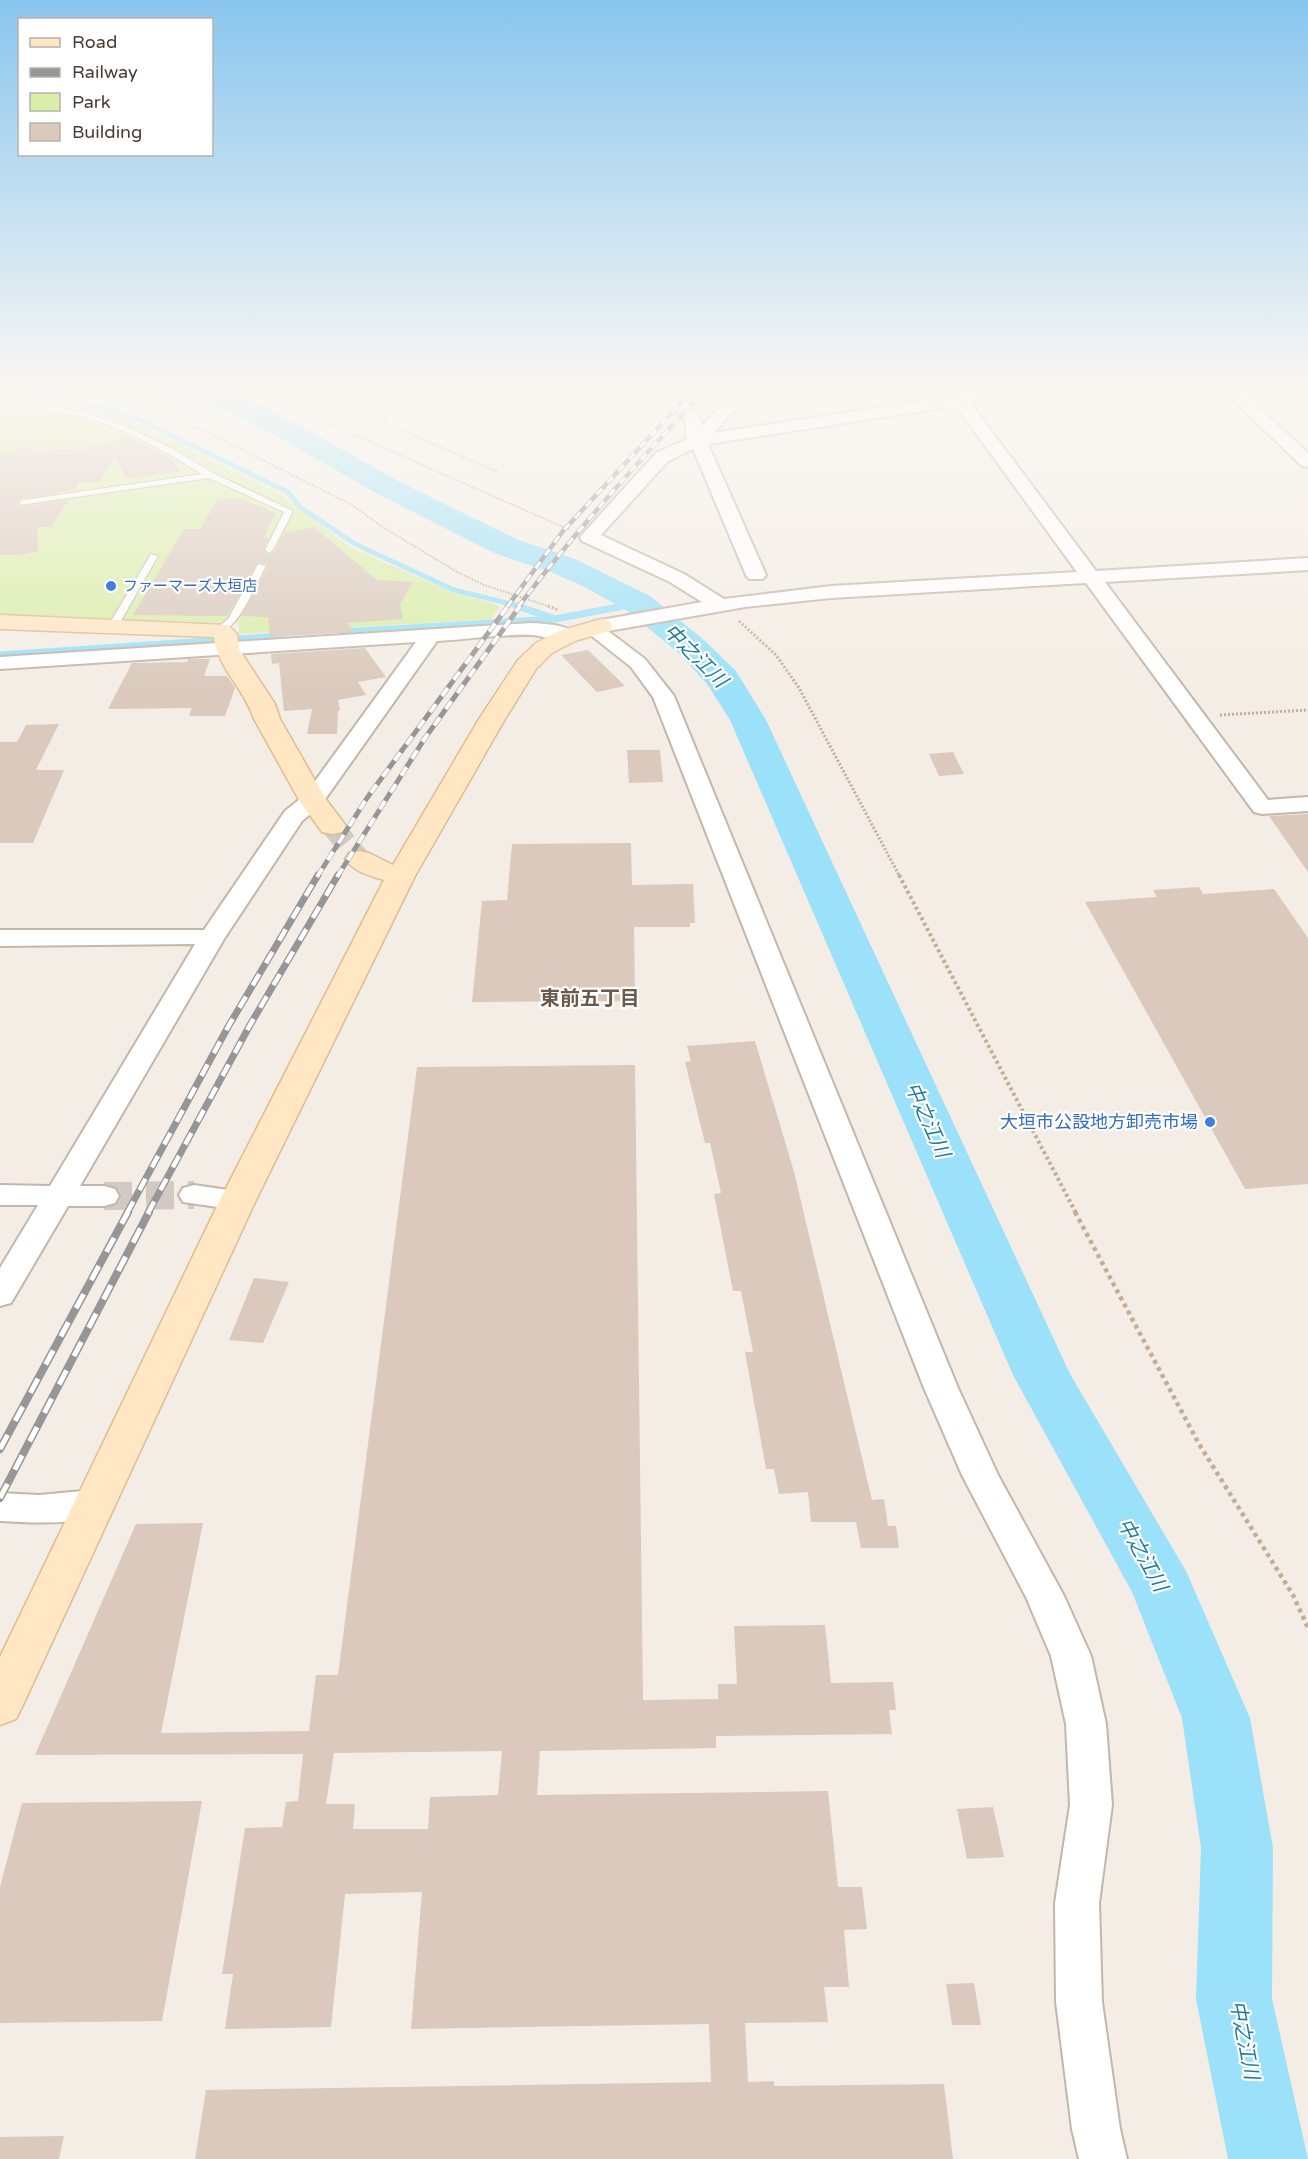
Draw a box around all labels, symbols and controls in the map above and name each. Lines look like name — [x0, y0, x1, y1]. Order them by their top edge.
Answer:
legend — [18, 18, 213, 156]
text: Road — [72, 31, 117, 53]
text: Railway — [72, 61, 138, 83]
text: Park — [72, 91, 111, 113]
text: Building — [72, 121, 142, 143]
place label: ファーマーズ大垣店 — [123, 577, 257, 595]
marker: ファーマーズ大垣店 — [104, 579, 118, 593]
water label: 中之江川 — [658, 619, 733, 694]
district label: 東前五丁目 — [540, 987, 640, 1011]
water label: 中之江川 — [900, 1079, 955, 1163]
place label: 大垣市公設地方卸売市場 — [1000, 1111, 1198, 1133]
marker: 大垣市公設地方卸売市場 — [1203, 1115, 1217, 1129]
water label: 中之江川 — [1112, 1514, 1173, 1598]
water label: 中之江川 — [1225, 1998, 1264, 2084]

